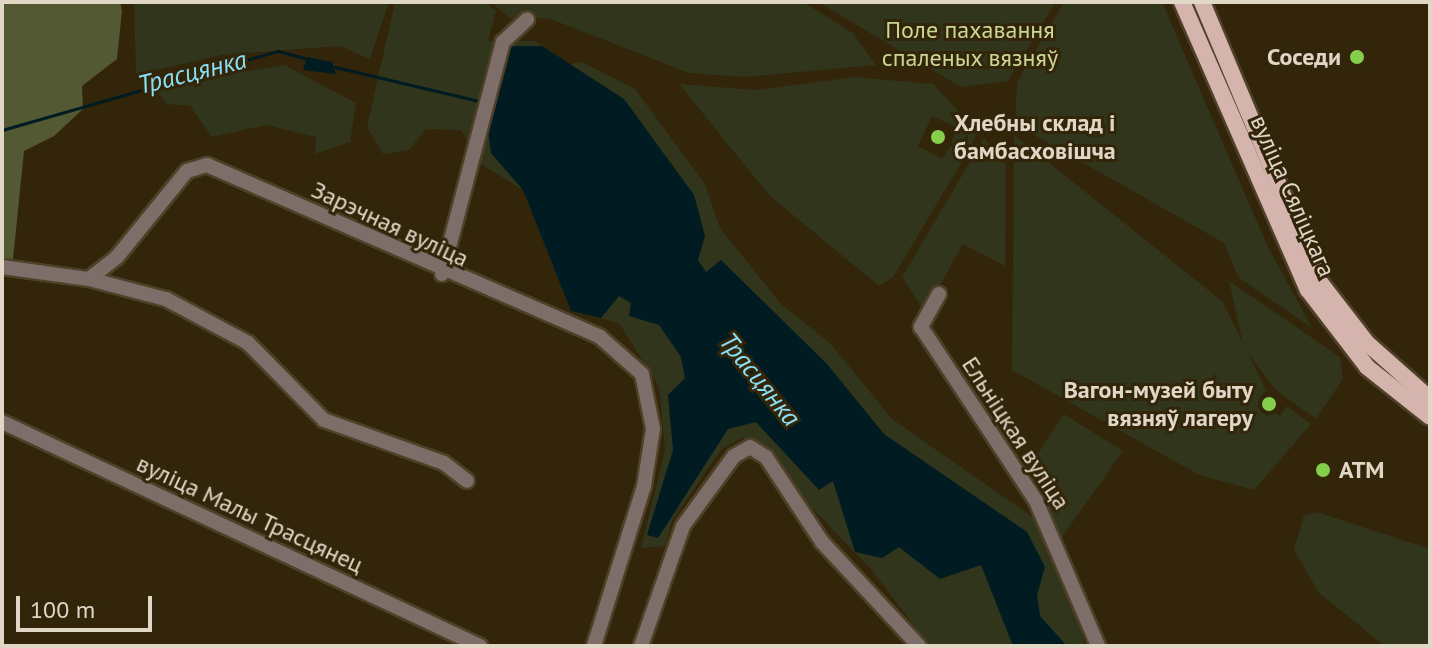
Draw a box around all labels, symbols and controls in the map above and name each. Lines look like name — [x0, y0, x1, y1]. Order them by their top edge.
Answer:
park label: Поле пахавання спаленых вязняў — [882, 16, 1058, 72]
water label: Трасцянка — [134, 43, 250, 101]
place label: Соседи — [1267, 43, 1341, 71]
marker: Соседи — [1348, 48, 1366, 66]
place label: Хлебны склад і бамбасховішча — [954, 109, 1116, 165]
street label: вуліца Сяліцкага — [1245, 111, 1341, 281]
marker: Хлебны склад і бамбасховішча — [929, 128, 947, 146]
street label: Зарэчная вуліца — [307, 175, 473, 273]
water label: Трасцянка — [713, 326, 807, 432]
street label: Ельніцкая вуліца — [956, 351, 1076, 515]
place label: Вагон-музей быту вязняў лагеру — [1064, 376, 1253, 432]
marker: Вагон-музей быту вязняў лагеру — [1260, 395, 1278, 413]
street label: вуліца Малы Трасцянец — [132, 449, 368, 579]
place label: АТМ — [1339, 456, 1384, 484]
marker: АТМ — [1314, 461, 1332, 479]
scale bar — [20, 580, 156, 630]
text: 100 m — [30, 594, 95, 625]

